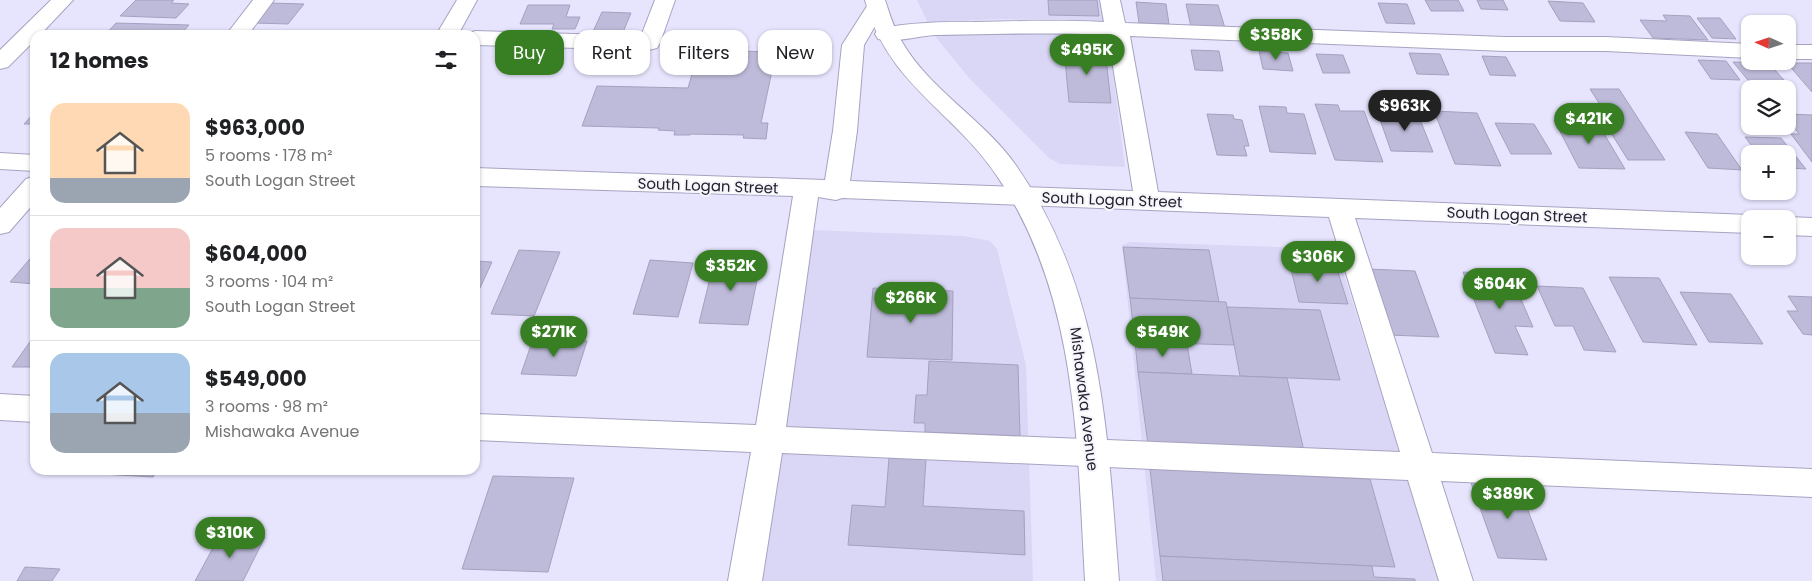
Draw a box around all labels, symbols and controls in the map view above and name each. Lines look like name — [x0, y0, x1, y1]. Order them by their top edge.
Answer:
north arrow — [1741, 15, 1796, 70]
map controls — [1741, 15, 1796, 265]
pin: $358K — [1241, 18, 1311, 61]
text: $358K — [1250, 23, 1302, 46]
chip: Buy — [495, 30, 564, 75]
chip: Rent — [574, 30, 650, 75]
chip: Filters — [660, 30, 748, 75]
chip: New — [758, 30, 832, 75]
pin: $495K — [1052, 34, 1122, 76]
text: $495K — [1061, 38, 1113, 61]
text: 12 homes — [50, 46, 149, 75]
icon: filters — [432, 46, 460, 74]
button: layers — [1741, 80, 1796, 135]
pin: $963K — [1370, 90, 1440, 132]
text: $963K — [1379, 94, 1431, 117]
pin: $421K — [1554, 102, 1624, 145]
text: $421K — [1565, 107, 1613, 130]
text: $963,000 — [205, 113, 305, 142]
icon: home — [90, 123, 150, 183]
text: 5 rooms · 178 m² — [205, 144, 333, 167]
button: + — [1741, 145, 1796, 200]
text: South Logan Street — [205, 169, 355, 192]
street label: South Logan Street — [637, 173, 779, 198]
street label: South Logan Street — [1041, 187, 1183, 212]
street label: South Logan Street — [1446, 202, 1588, 227]
button: − — [1741, 210, 1796, 265]
text: $604,000 — [205, 239, 307, 268]
pin: $306K — [1283, 240, 1353, 283]
text: $306K — [1292, 245, 1344, 268]
icon: home — [90, 248, 150, 308]
pin: $352K — [696, 250, 766, 292]
text: $352K — [706, 254, 756, 277]
pin: $604K — [1465, 268, 1535, 310]
text: 3 rooms · 104 m² — [205, 270, 333, 293]
text: $604K — [1473, 272, 1527, 295]
pin: $266K — [876, 282, 946, 324]
text: $266K — [885, 286, 937, 309]
text: South Logan Street — [205, 295, 355, 318]
pin: $271K — [519, 316, 589, 358]
pin: $549K — [1128, 316, 1198, 358]
text: $271K — [531, 320, 577, 343]
text: $549K — [1137, 320, 1189, 343]
street label: Mishawaka Avenue — [1065, 326, 1104, 472]
text: $549,000 — [205, 364, 307, 393]
icon: home — [90, 373, 150, 433]
text: 3 rooms · 98 m² — [205, 395, 328, 418]
text: Mishawaka Avenue — [205, 420, 359, 443]
pin: $389K — [1473, 478, 1543, 520]
text: $389K — [1482, 482, 1534, 505]
pin: $310K — [195, 516, 265, 559]
text: $310K — [206, 521, 254, 544]

